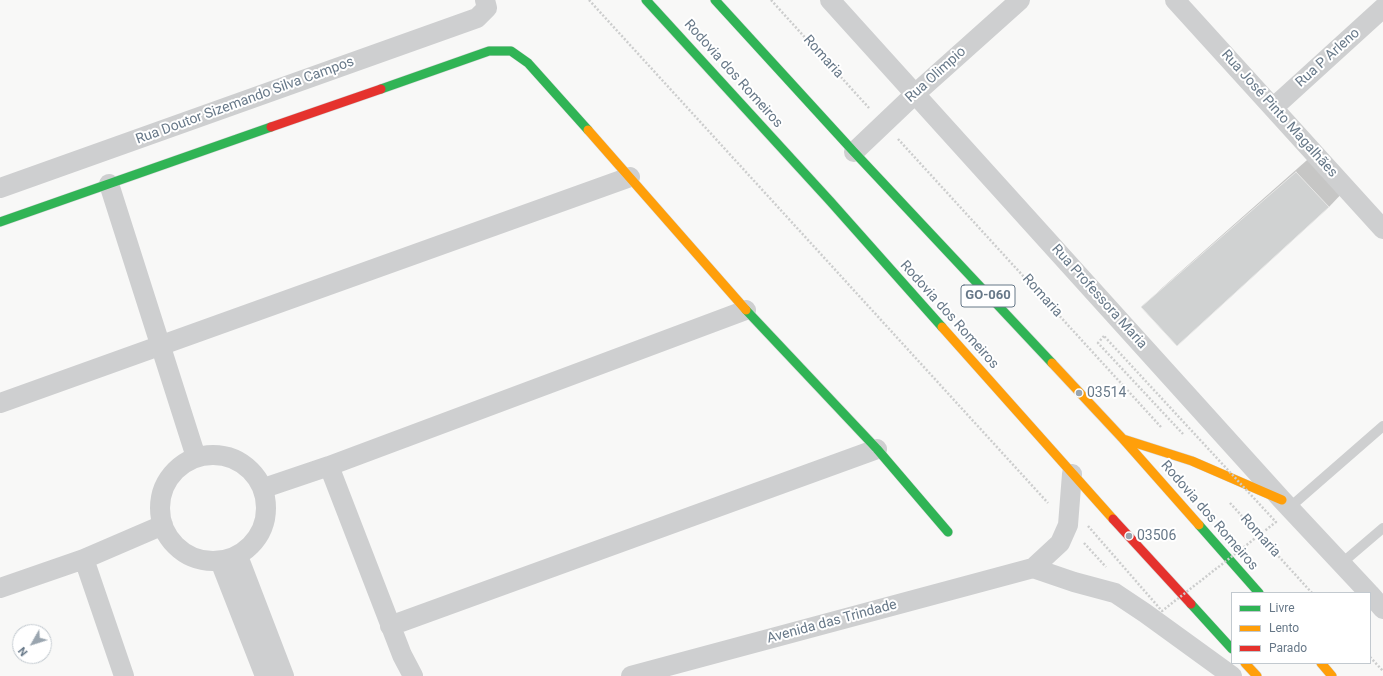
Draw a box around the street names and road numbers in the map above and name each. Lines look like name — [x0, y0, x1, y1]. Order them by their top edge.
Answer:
street label: Rodovia dos Romeiros — [680, 16, 786, 132]
street label: Rua P Arleno — [1293, 25, 1363, 91]
street label: Romaria — [799, 32, 847, 82]
street label: Rua Olimpio — [902, 44, 970, 106]
street label: Rua José Pinto Magalhães — [1217, 47, 1341, 181]
street label: Rua Doutor Sizemando Silva Campos — [134, 54, 356, 148]
street label: Rua Professora Maria — [1048, 241, 1150, 353]
street label: Rodovia dos Romeiros — [896, 257, 1002, 373]
street label: Romaria — [1018, 271, 1066, 321]
road number: GO-060 — [961, 285, 1015, 307]
street label: Rodovia dos Romeiros — [1157, 458, 1261, 574]
street label: Romaria — [1236, 511, 1284, 561]
street label: Avenida das Trindade — [765, 597, 899, 647]

